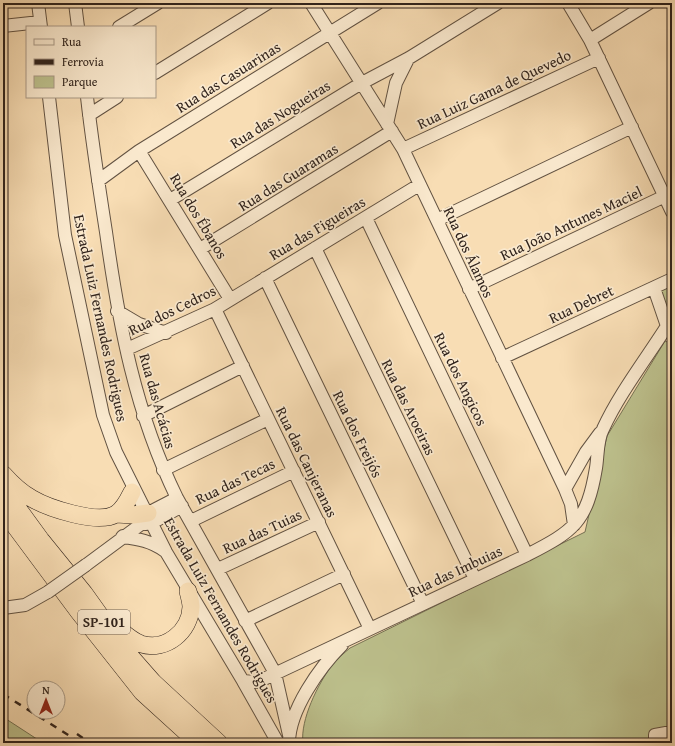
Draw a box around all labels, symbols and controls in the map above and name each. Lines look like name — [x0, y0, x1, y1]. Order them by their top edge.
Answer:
legend — [26, 26, 156, 98]
text: Rua — [62, 33, 81, 50]
street label: Rua das Casuarinas — [172, 36, 284, 118]
street label: Rua Luiz Gama de Quevedo — [414, 44, 575, 134]
text: Ferrovia — [62, 53, 104, 70]
text: Parque — [62, 73, 98, 90]
street label: Rua das Nogueiras — [226, 75, 334, 153]
street label: Rua das Guaramas — [234, 138, 342, 216]
street label: Rua dos Ébanos — [165, 169, 233, 263]
street label: Rua João Antunes Maciel — [496, 181, 646, 265]
street label: Rua das Figueiras — [265, 191, 369, 265]
street label: Rua dos Álamos — [439, 203, 499, 301]
street label: Estrada Luiz Fernandes Rodrigues — [69, 212, 133, 424]
street label: Rua dos Cedros — [125, 280, 219, 340]
street label: Rua Debret — [545, 280, 617, 328]
street label: Rua dos Angicos — [429, 329, 493, 429]
street label: Rua das Acácias — [134, 351, 182, 451]
street label: Rua das Aroeiras — [377, 355, 441, 459]
street label: Rua dos Freijós — [328, 387, 388, 481]
street label: Rua das Canjeranas — [271, 403, 343, 521]
street label: Rua das Tecas — [192, 453, 278, 509]
street label: Rua das Tuias — [219, 503, 305, 559]
street label: Estrada Luiz Fernandes Rodrigues — [159, 513, 283, 707]
street label: Rua das Imbuias — [405, 540, 505, 602]
road number: SP-101 — [78, 610, 130, 634]
north arrow — [26, 680, 66, 720]
text: N — [42, 682, 50, 698]

